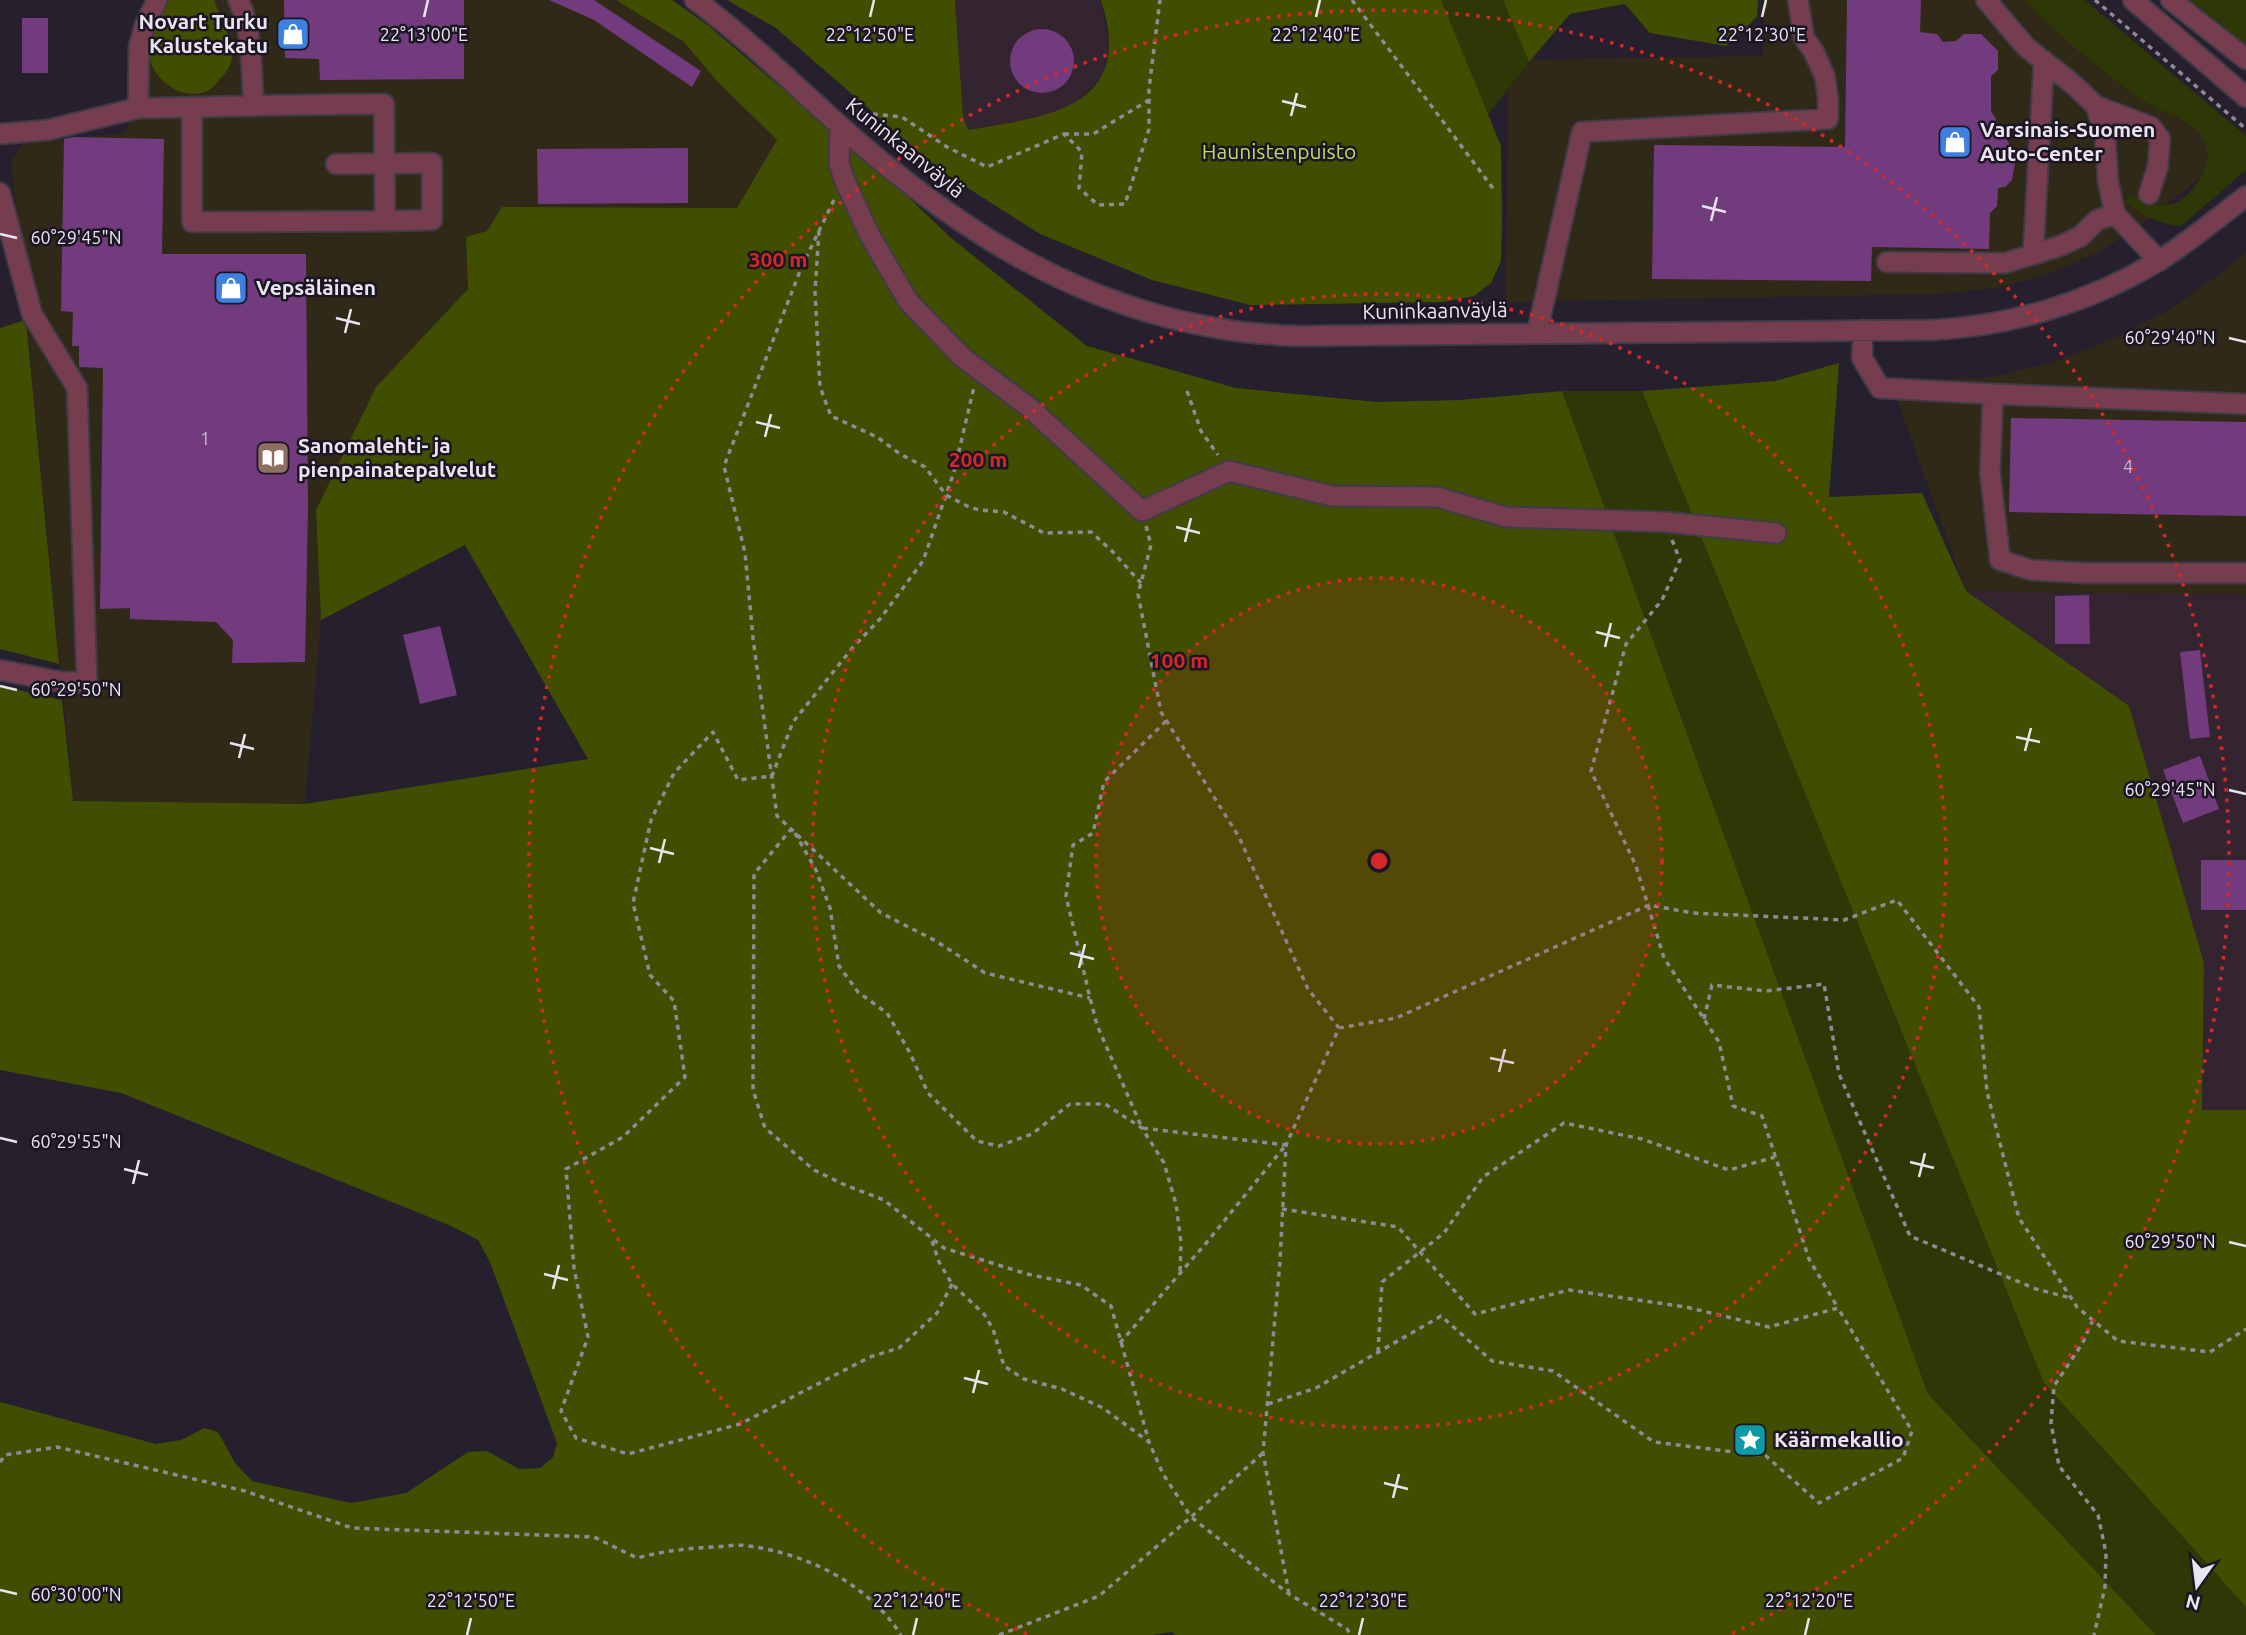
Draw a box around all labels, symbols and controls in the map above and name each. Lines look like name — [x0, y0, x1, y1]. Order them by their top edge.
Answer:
place label: Novart Turku Kalustekatu — [139, 9, 268, 57]
shop icon: Novart Turku Kalustekatu — [274, 15, 312, 53]
text: 22°13'00"E — [380, 24, 468, 44]
text: 22°12'50"E — [826, 24, 914, 44]
text: 22°12'40"E — [1272, 24, 1360, 44]
text: 22°12'30"E — [1718, 24, 1806, 44]
street label: Kuninkaanväylä — [842, 92, 970, 202]
place label: Varsinais-Suomen Auto-Center — [1980, 117, 2155, 165]
shop icon: Varsinais-Suomen Auto-Center — [1936, 123, 1974, 161]
park label: Haunistenpuisto — [1202, 139, 1356, 163]
text: 60°29'45"N — [30, 227, 122, 247]
text: 300 m — [749, 247, 807, 271]
shop icon: Vepsäläinen — [212, 269, 250, 307]
place label: Vepsäläinen — [256, 275, 376, 299]
street label: Kuninkaanväylä — [1362, 297, 1508, 323]
text: 60°29'40"N — [2124, 327, 2216, 347]
house number: 1 — [200, 428, 210, 448]
place label: Sanomalehti- ja pienpainatepalvelut — [298, 433, 496, 481]
library icon: Sanomalehti- ja pienpainatepalvelut — [254, 439, 292, 477]
text: 200 m — [949, 447, 1007, 471]
house number: 4 — [2123, 456, 2133, 476]
text: 100 m — [1150, 648, 1208, 672]
text: 60°29'50"N — [30, 679, 122, 699]
text: 60°29'45"N — [2124, 779, 2216, 799]
centre of rings — [1367, 849, 1391, 873]
text: 60°29'55"N — [30, 1131, 122, 1151]
text: 60°29'50"N — [2124, 1231, 2216, 1251]
place icon: Käärmekallio — [1731, 1421, 1769, 1459]
place label: Käärmekallio — [1774, 1427, 1904, 1451]
north arrow — [2162, 1551, 2232, 1621]
text: 60°30'00"N — [30, 1584, 122, 1604]
text: 22°12'50"E — [427, 1590, 515, 1610]
text: 22°12'40"E — [873, 1590, 961, 1610]
text: 22°12'30"E — [1319, 1590, 1407, 1610]
text: 22°12'20"E — [1765, 1590, 1853, 1610]
text: N — [2183, 1590, 2202, 1615]

